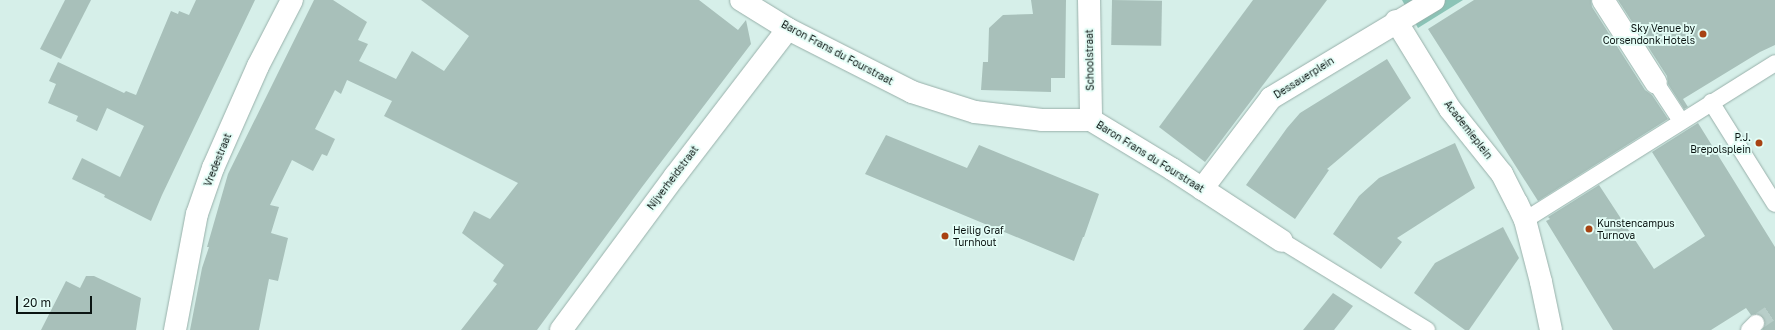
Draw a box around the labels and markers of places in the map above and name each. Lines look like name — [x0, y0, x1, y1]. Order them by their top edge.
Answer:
place label: Sky Venue by Corsendonk Hotels — [1603, 22, 1695, 46]
marker: Sky Venue by Corsendonk Hotels — [1698, 29, 1708, 39]
place label: P.J. Brepolsplein — [1690, 131, 1751, 154]
marker: P.J. Brepolsplein — [1754, 138, 1764, 148]
place label: Kunstencampus Turnova — [1597, 217, 1675, 240]
place label: Heilig Graf Turnhout — [953, 224, 1004, 248]
marker: Kunstencampus Turnova — [1584, 224, 1594, 234]
marker: Heilig Graf Turnhout — [940, 231, 950, 241]

